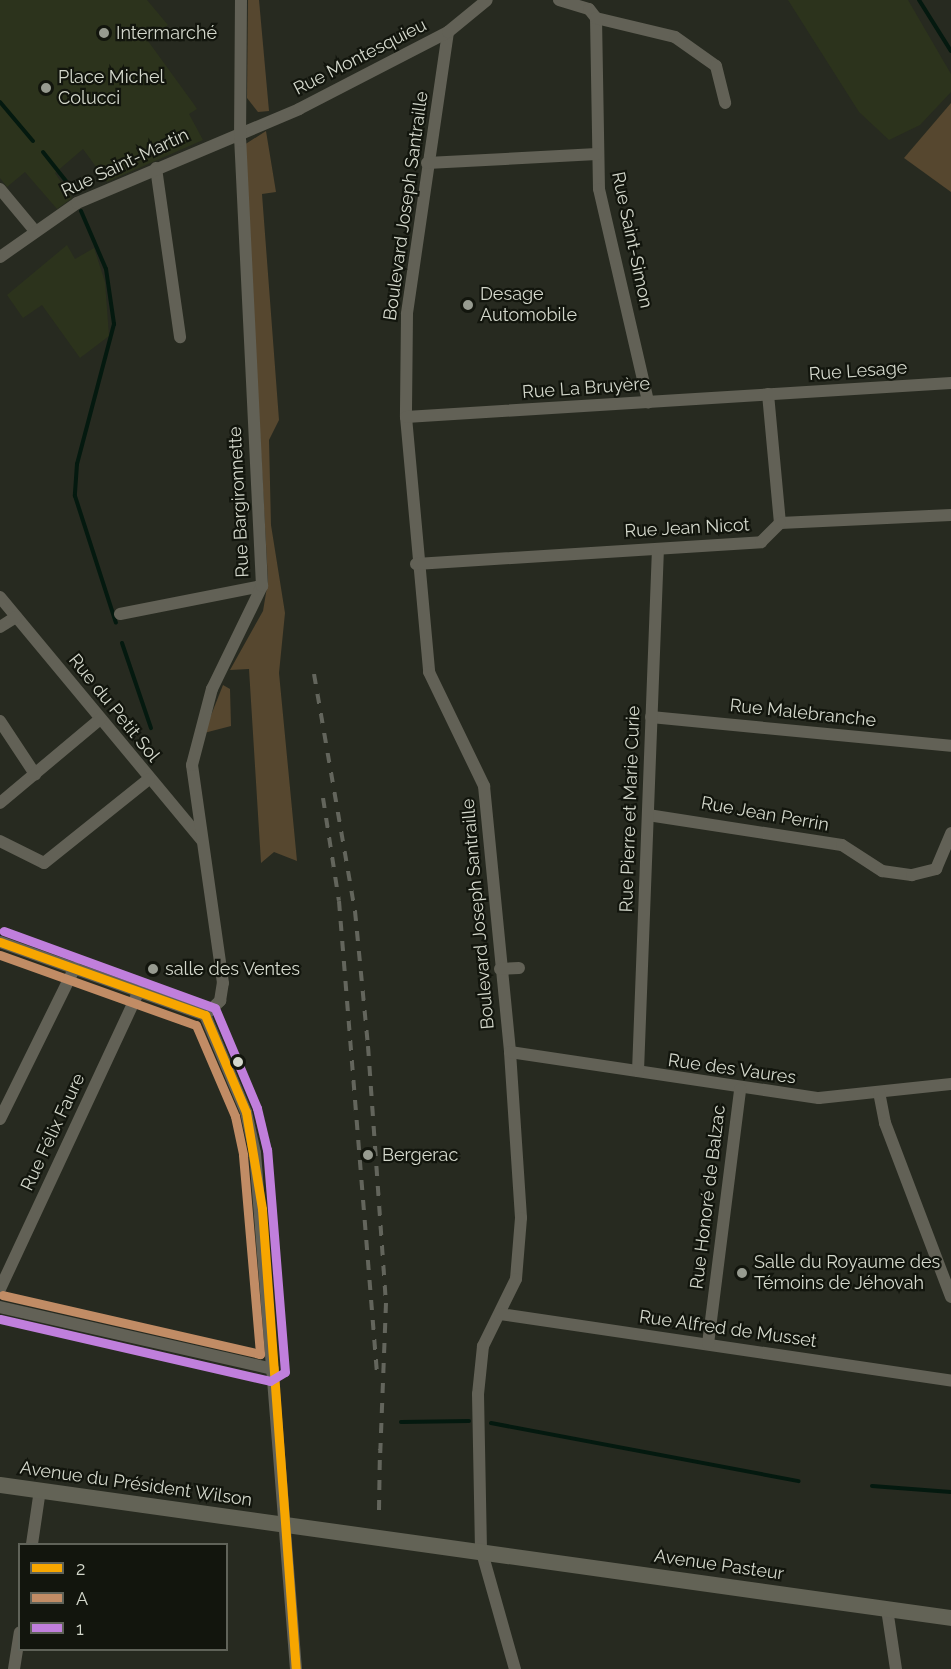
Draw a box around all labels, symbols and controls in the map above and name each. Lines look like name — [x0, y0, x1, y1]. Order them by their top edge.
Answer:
street label: Rue Montesquieu — [290, 14, 430, 100]
place label: Intermarché — [116, 22, 217, 44]
marker: Intermarché — [97, 26, 111, 40]
place label: Place Michel Colucci — [58, 67, 164, 110]
marker: Place Michel Colucci — [39, 81, 53, 95]
street label: Boulevard Joseph Santraille — [379, 90, 433, 322]
street label: Rue Saint-Martin — [58, 124, 192, 202]
street label: Rue Saint-Simon — [607, 170, 657, 310]
place label: Desage Automobile — [480, 284, 577, 326]
marker: Desage Automobile — [461, 298, 475, 312]
street label: Rue Lesage — [808, 357, 908, 385]
street label: Rue La Bruyère — [521, 373, 651, 403]
street label: Rue Bargironnette — [224, 426, 254, 578]
street label: Rue Jean Nicot — [624, 514, 750, 542]
street label: Rue du Petit Sol — [64, 650, 164, 766]
street label: Rue Malebranche — [729, 695, 877, 731]
street label: Rue Pierre et Marie Curie — [616, 705, 644, 913]
street label: Rue Jean Perrin — [699, 792, 831, 836]
street label: Boulevard Joseph Santraille — [457, 798, 499, 1030]
place label: salle des Ventes — [165, 958, 301, 980]
marker: salle des Ventes — [146, 962, 160, 976]
street label: Rue des Vaures — [666, 1049, 798, 1089]
unlabelled marker — [232, 1056, 244, 1068]
street label: Rue Félix Faure — [16, 1070, 90, 1194]
street label: Rue Honoré de Balzac — [686, 1104, 730, 1290]
place label: Bergerac — [382, 1144, 458, 1166]
marker: Bergerac — [359, 1146, 377, 1164]
place label: Salle du Royaume des Témoins de Jéhovah — [754, 1252, 940, 1294]
marker: Salle du Royaume des Témoins de Jéhovah — [735, 1266, 749, 1280]
street label: Rue Alfred de Musset — [638, 1306, 818, 1352]
street label: Avenue du Président Wilson — [18, 1457, 254, 1511]
legend — [18, 1543, 228, 1651]
street label: Avenue Pasteur — [653, 1545, 785, 1585]
text: 2 — [76, 1558, 85, 1579]
text: A — [76, 1588, 88, 1609]
text: 1 — [76, 1618, 84, 1639]

